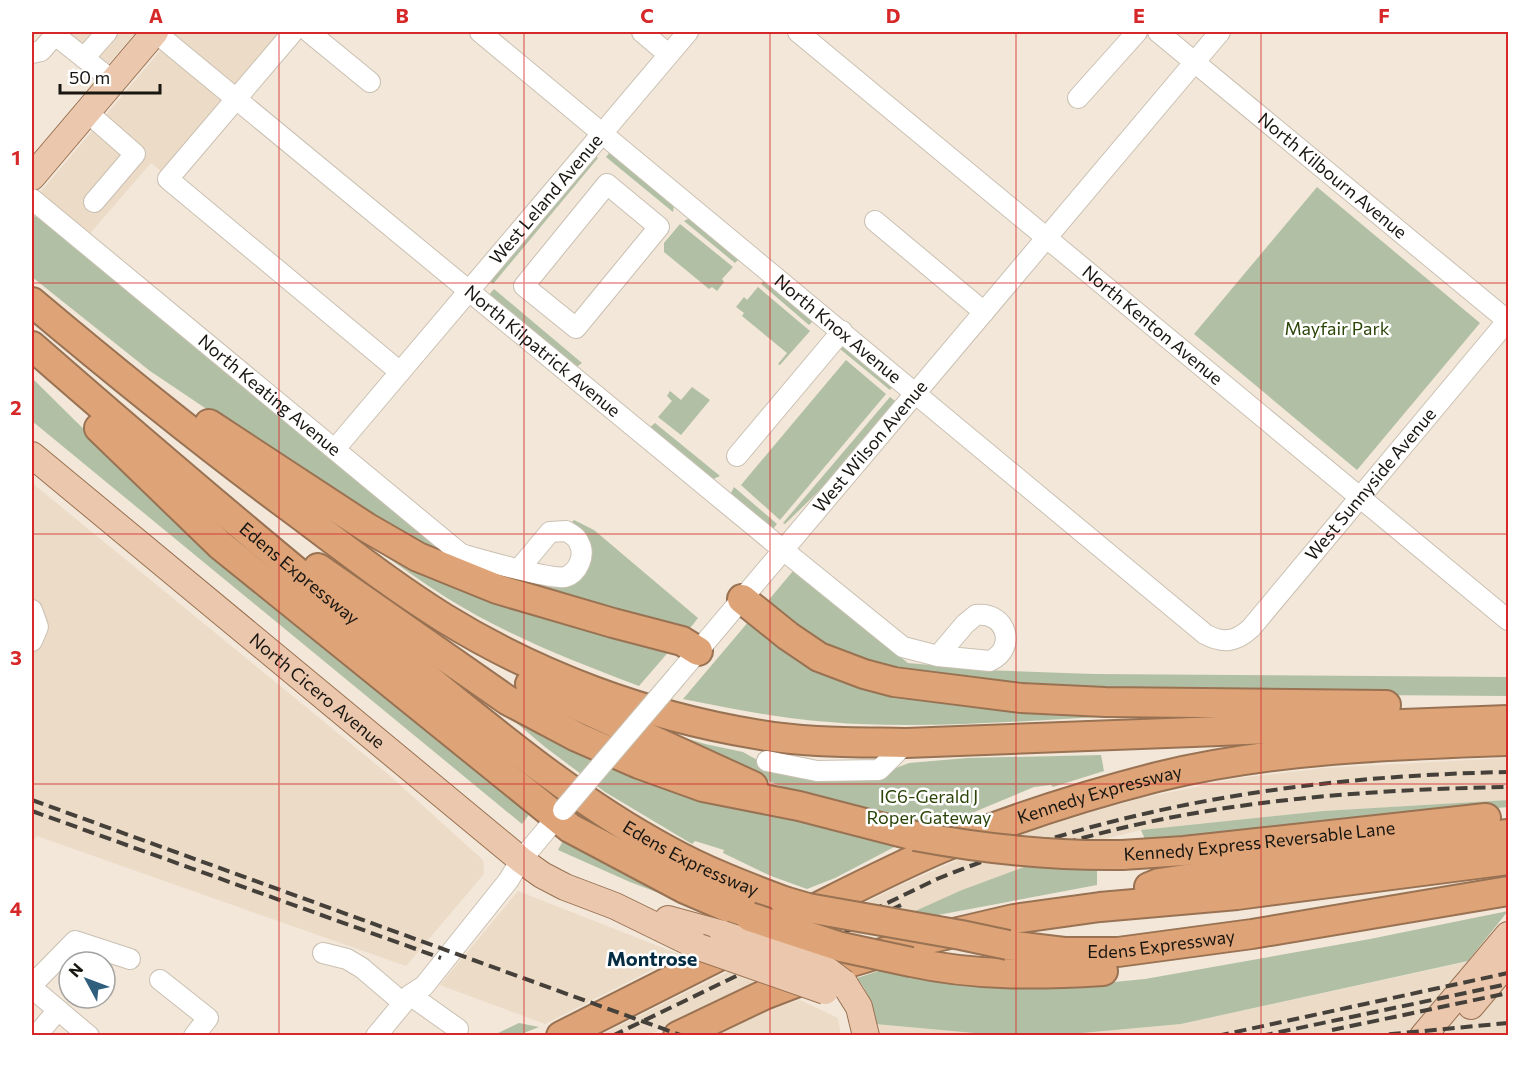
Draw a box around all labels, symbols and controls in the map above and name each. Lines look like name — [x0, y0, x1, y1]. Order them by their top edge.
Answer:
text: A — [149, 3, 163, 27]
text: B — [395, 3, 409, 27]
text: C — [640, 3, 654, 27]
text: D — [886, 3, 900, 27]
text: E — [1133, 3, 1145, 27]
text: F — [1378, 3, 1390, 27]
scale bar — [60, 57, 160, 95]
text: 50 m — [69, 66, 110, 88]
street label: North Kilbourn Avenue — [1254, 107, 1412, 243]
street label: West Leland Avenue — [484, 129, 607, 268]
text: 1 — [11, 145, 21, 169]
street label: North Kenton Avenue — [1078, 260, 1228, 389]
street label: North Knox Avenue — [770, 269, 906, 387]
street label: North Kilpatrick Avenue — [461, 280, 625, 421]
park label: Mayfair Park — [1285, 317, 1390, 339]
street label: North Keating Avenue — [194, 329, 346, 460]
street label: West Wilson Avenue — [808, 375, 932, 517]
text: 2 — [10, 395, 22, 419]
street label: West Sunnyside Avenue — [1300, 403, 1440, 565]
street label: Edens Expressway — [235, 517, 364, 629]
street label: North Cicero Avenue — [245, 628, 390, 753]
text: 3 — [10, 645, 22, 669]
street label: Kennedy Expressway — [1014, 760, 1184, 828]
park label: IC6-Gerald J Roper Gateway — [867, 785, 991, 828]
street label: Edens Expressway — [619, 815, 762, 900]
street label: Kennedy Express Reversable Lane — [1123, 816, 1396, 865]
text: 4 — [10, 896, 22, 920]
street label: Edens Expressway — [1087, 924, 1236, 962]
district label: Montrose — [607, 946, 697, 970]
north arrow — [57, 950, 117, 1010]
text: N — [64, 959, 86, 981]

